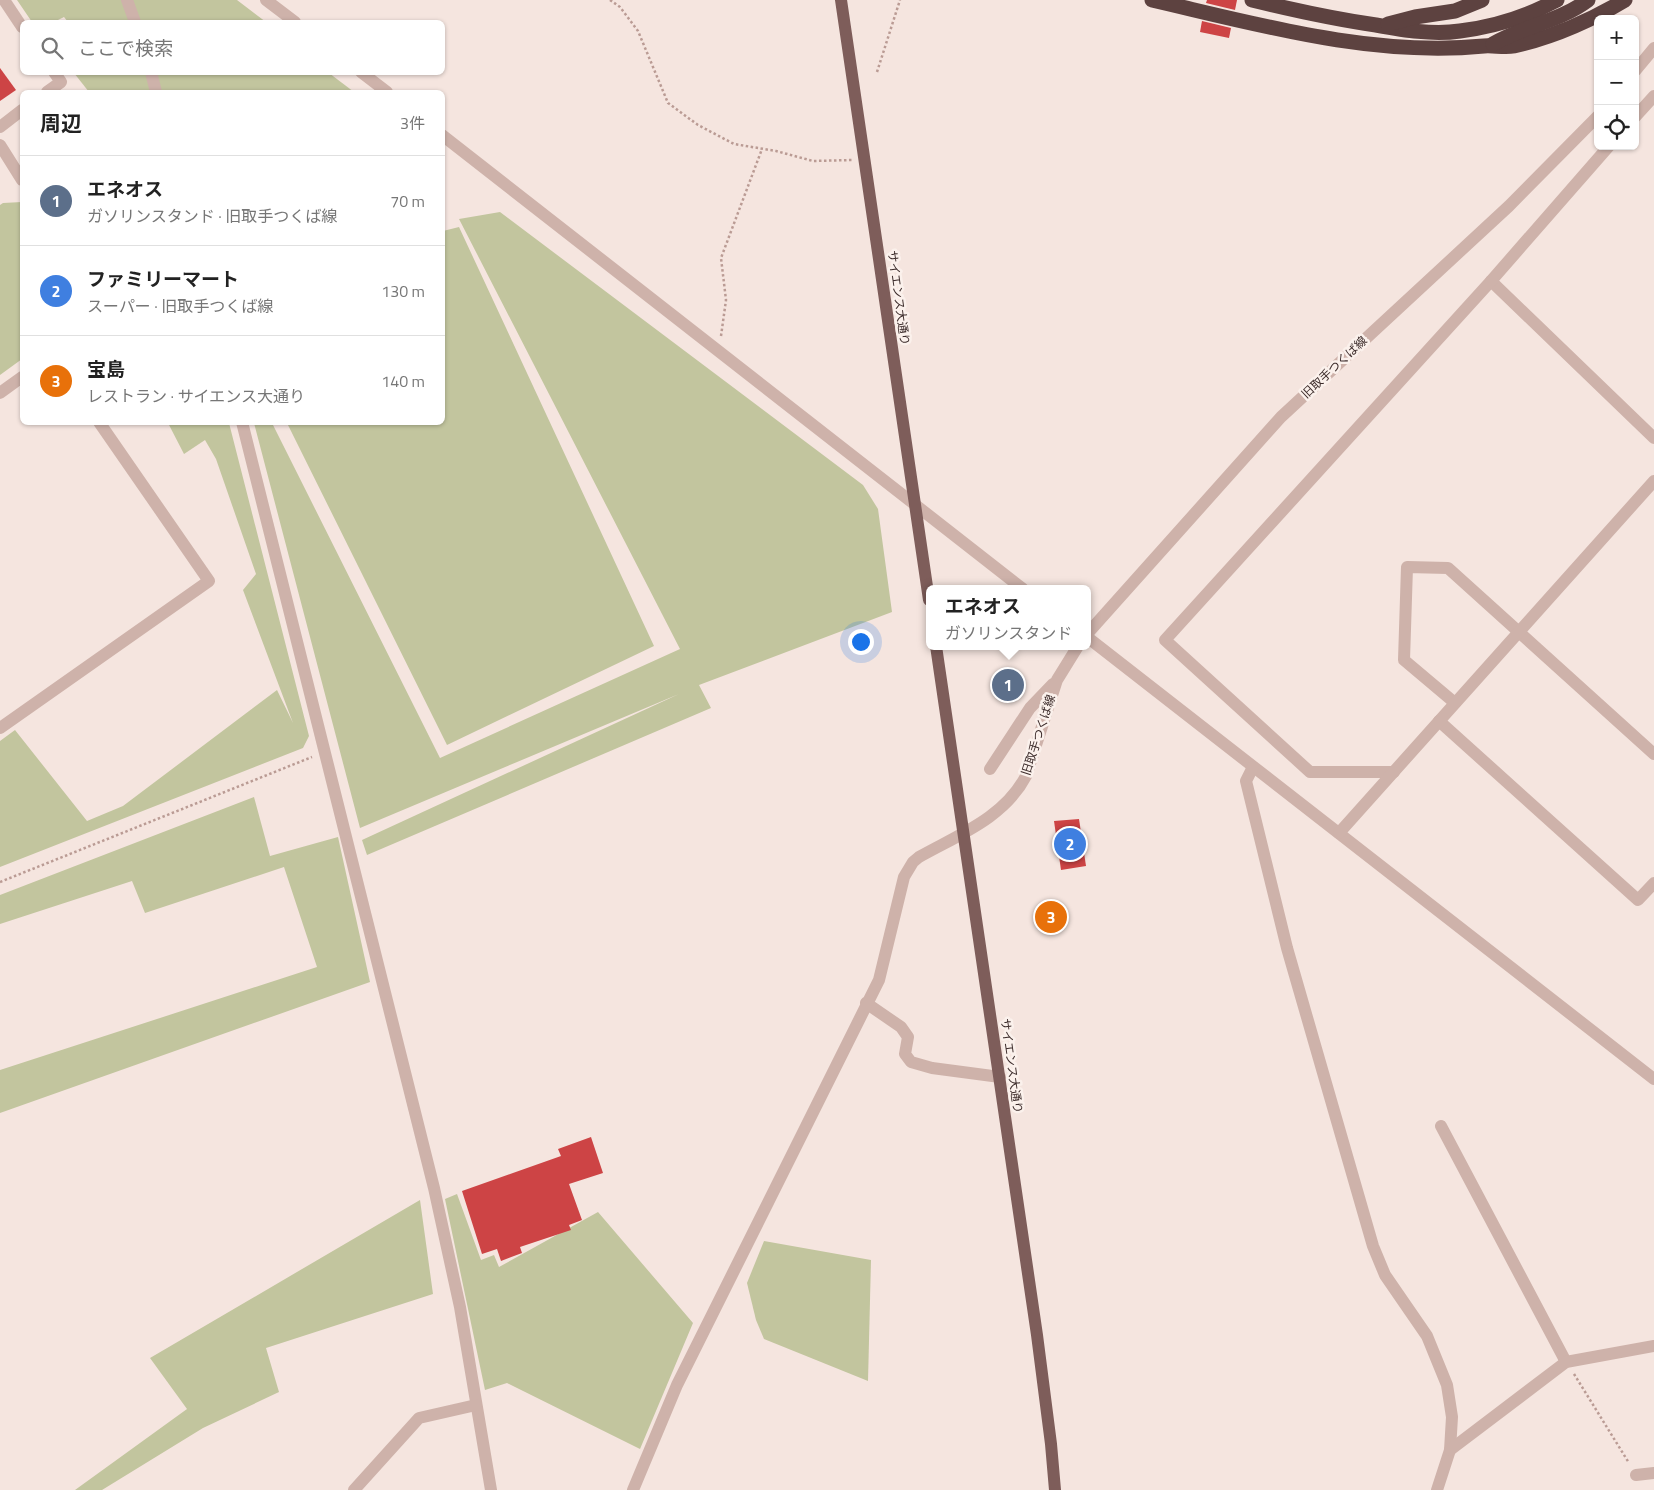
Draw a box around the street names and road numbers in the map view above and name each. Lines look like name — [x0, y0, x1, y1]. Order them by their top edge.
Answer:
street label: サイエンス大通り — [883, 249, 915, 347]
street label: 旧取手つくば線 — [1297, 331, 1371, 403]
street label: 旧取手つくば線 — [1016, 692, 1060, 778]
street label: サイエンス大通り — [996, 1017, 1028, 1115]

